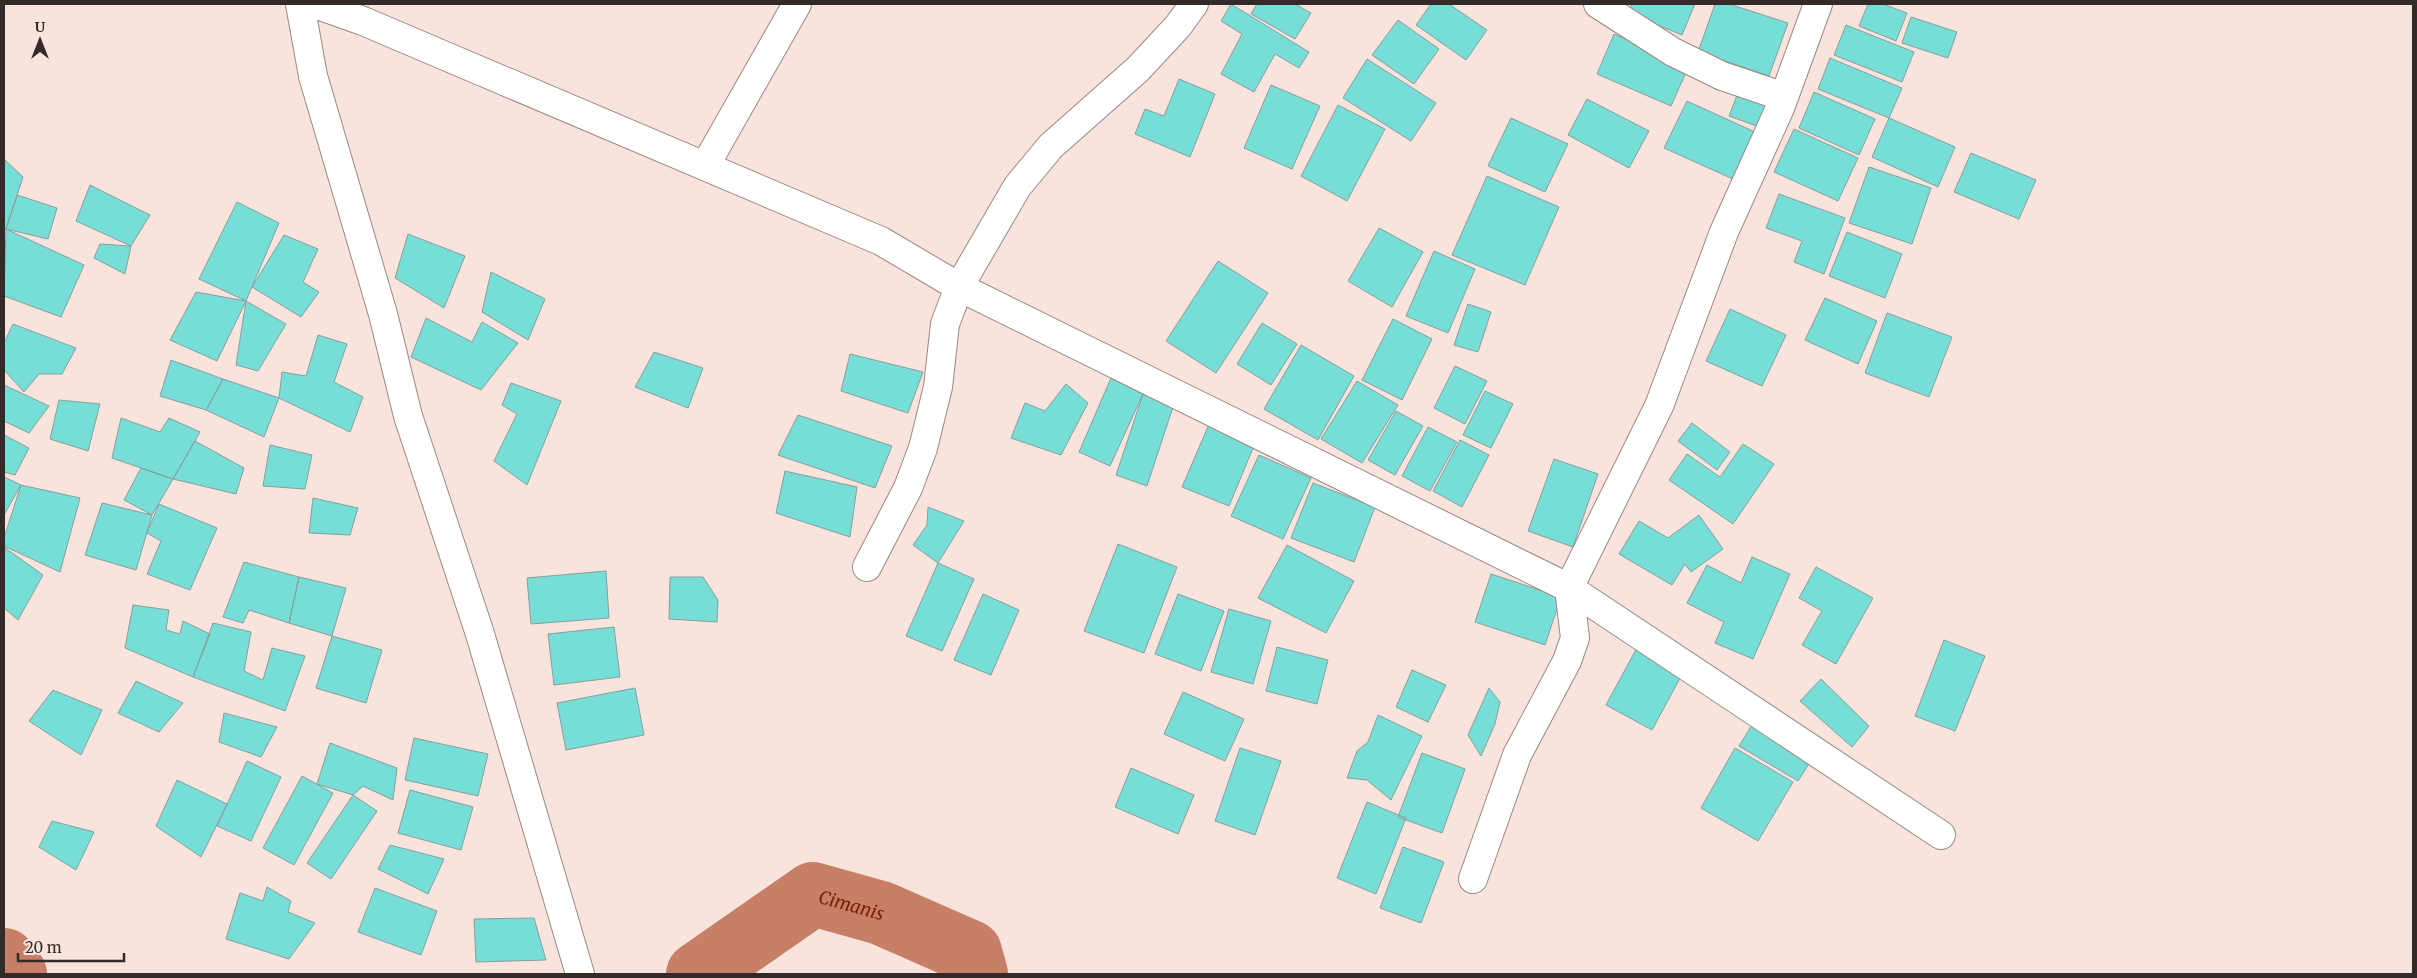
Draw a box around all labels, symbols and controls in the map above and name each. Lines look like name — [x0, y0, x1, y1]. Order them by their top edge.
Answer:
north arrow — [15, 15, 65, 65]
text: U — [35, 18, 46, 36]
water label: Cimanis — [816, 885, 887, 925]
scale bar — [18, 930, 124, 962]
text: 20 m — [25, 938, 62, 957]

